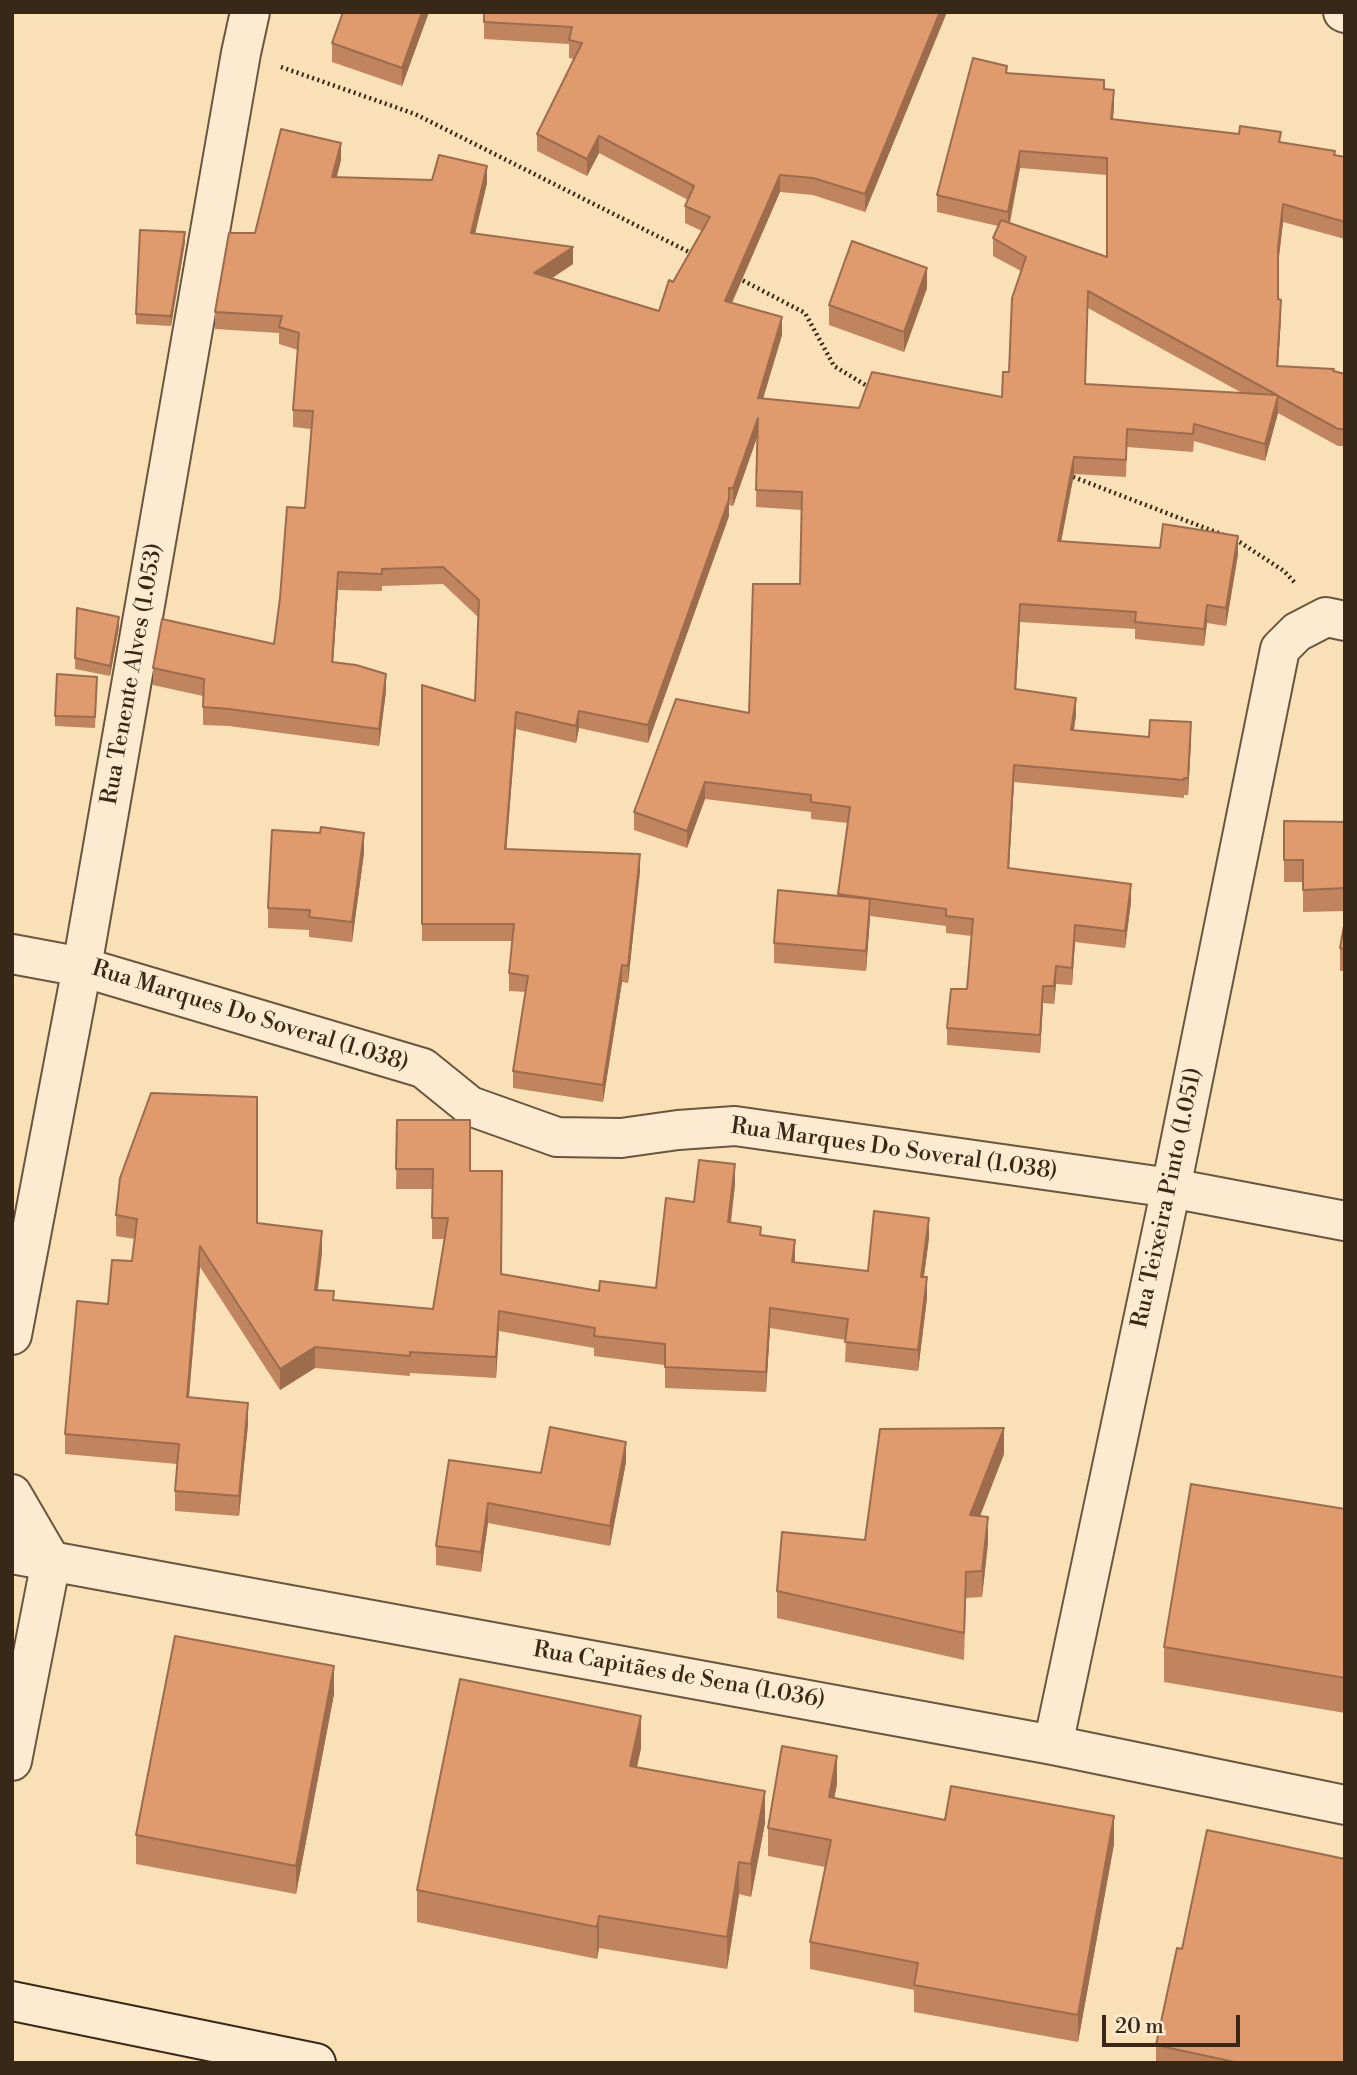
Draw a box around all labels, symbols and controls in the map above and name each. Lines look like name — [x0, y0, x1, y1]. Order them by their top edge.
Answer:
street label: Rua Tenente Alves (1.053) — [96, 541, 170, 807]
street label: Rua Marques Do Soveral (1.038) — [88, 956, 412, 1078]
street label: Rua Teixeira Pinto (1.051) — [1127, 1065, 1209, 1331]
street label: Rua Marques Do Soveral (1.038) — [729, 1113, 1059, 1187]
street label: Rua Capitães de Sena (1.036) — [531, 1637, 827, 1715]
scale bar — [1105, 2002, 1243, 2046]
text: 20 m — [1115, 2014, 1164, 2040]

